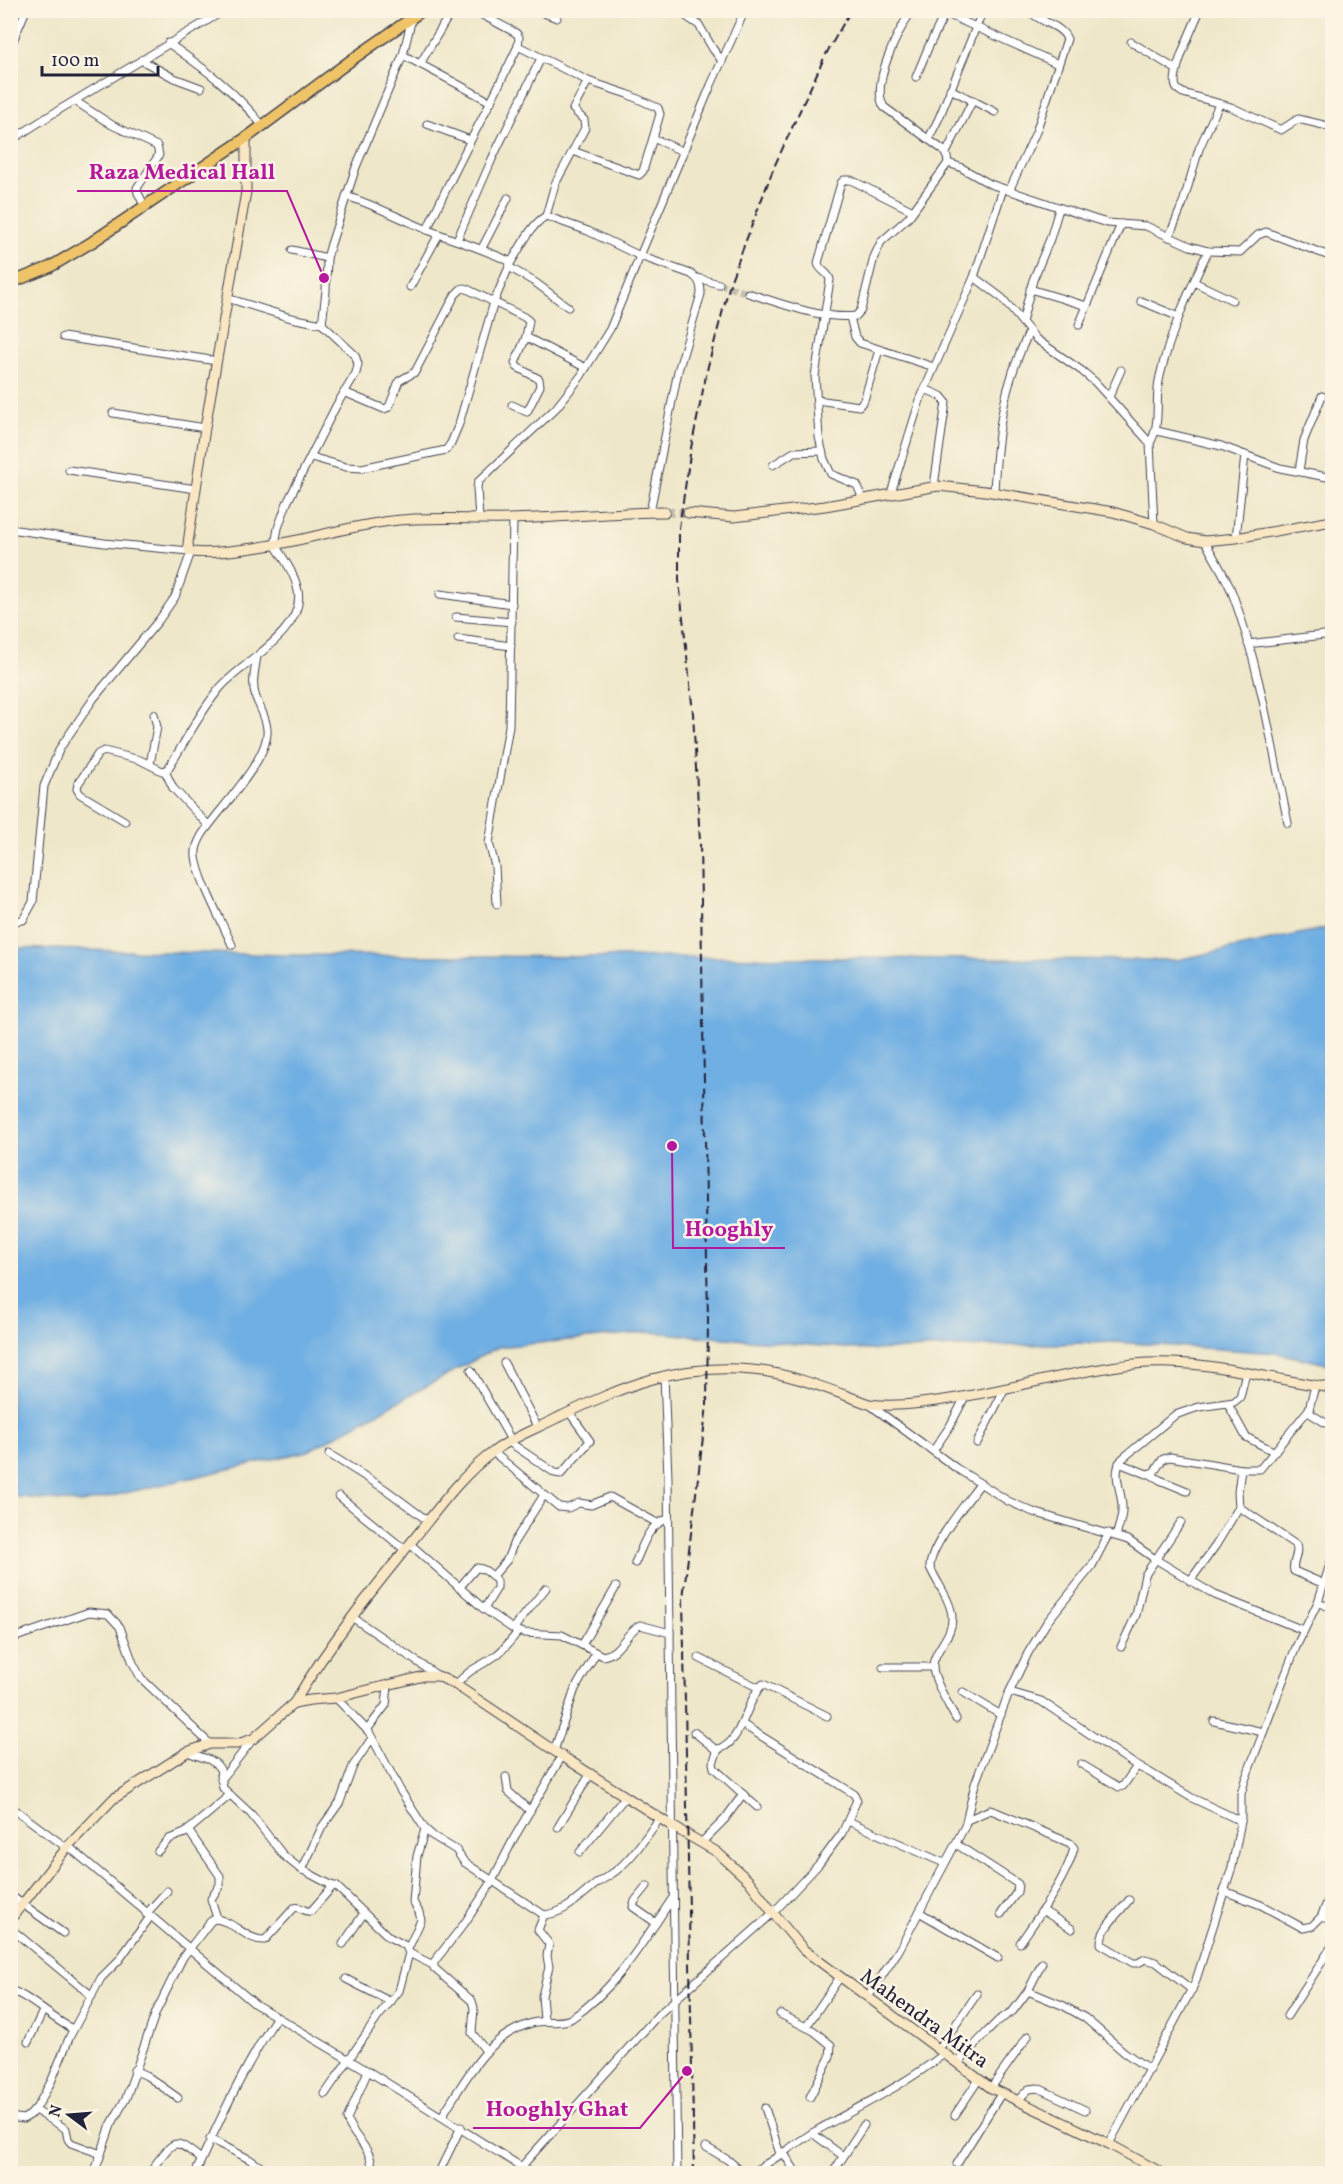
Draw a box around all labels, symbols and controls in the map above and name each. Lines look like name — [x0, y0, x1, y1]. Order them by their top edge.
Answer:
scale bar — [42, 39, 158, 77]
text: 100 m — [51, 49, 100, 74]
callout: Raza Medical Hall — [77, 151, 287, 191]
text: Raza Medical Hall — [89, 158, 275, 189]
callout: Hooghly — [673, 1208, 785, 1248]
text: Hooghly — [685, 1215, 774, 1246]
street label: Mahendra Mitra — [854, 1963, 994, 2076]
north arrow — [39, 2085, 99, 2145]
callout: Hooghly Ghat — [473, 2088, 640, 2128]
text: Hooghly Ghat — [486, 2095, 628, 2126]
text: N — [44, 2102, 69, 2120]

